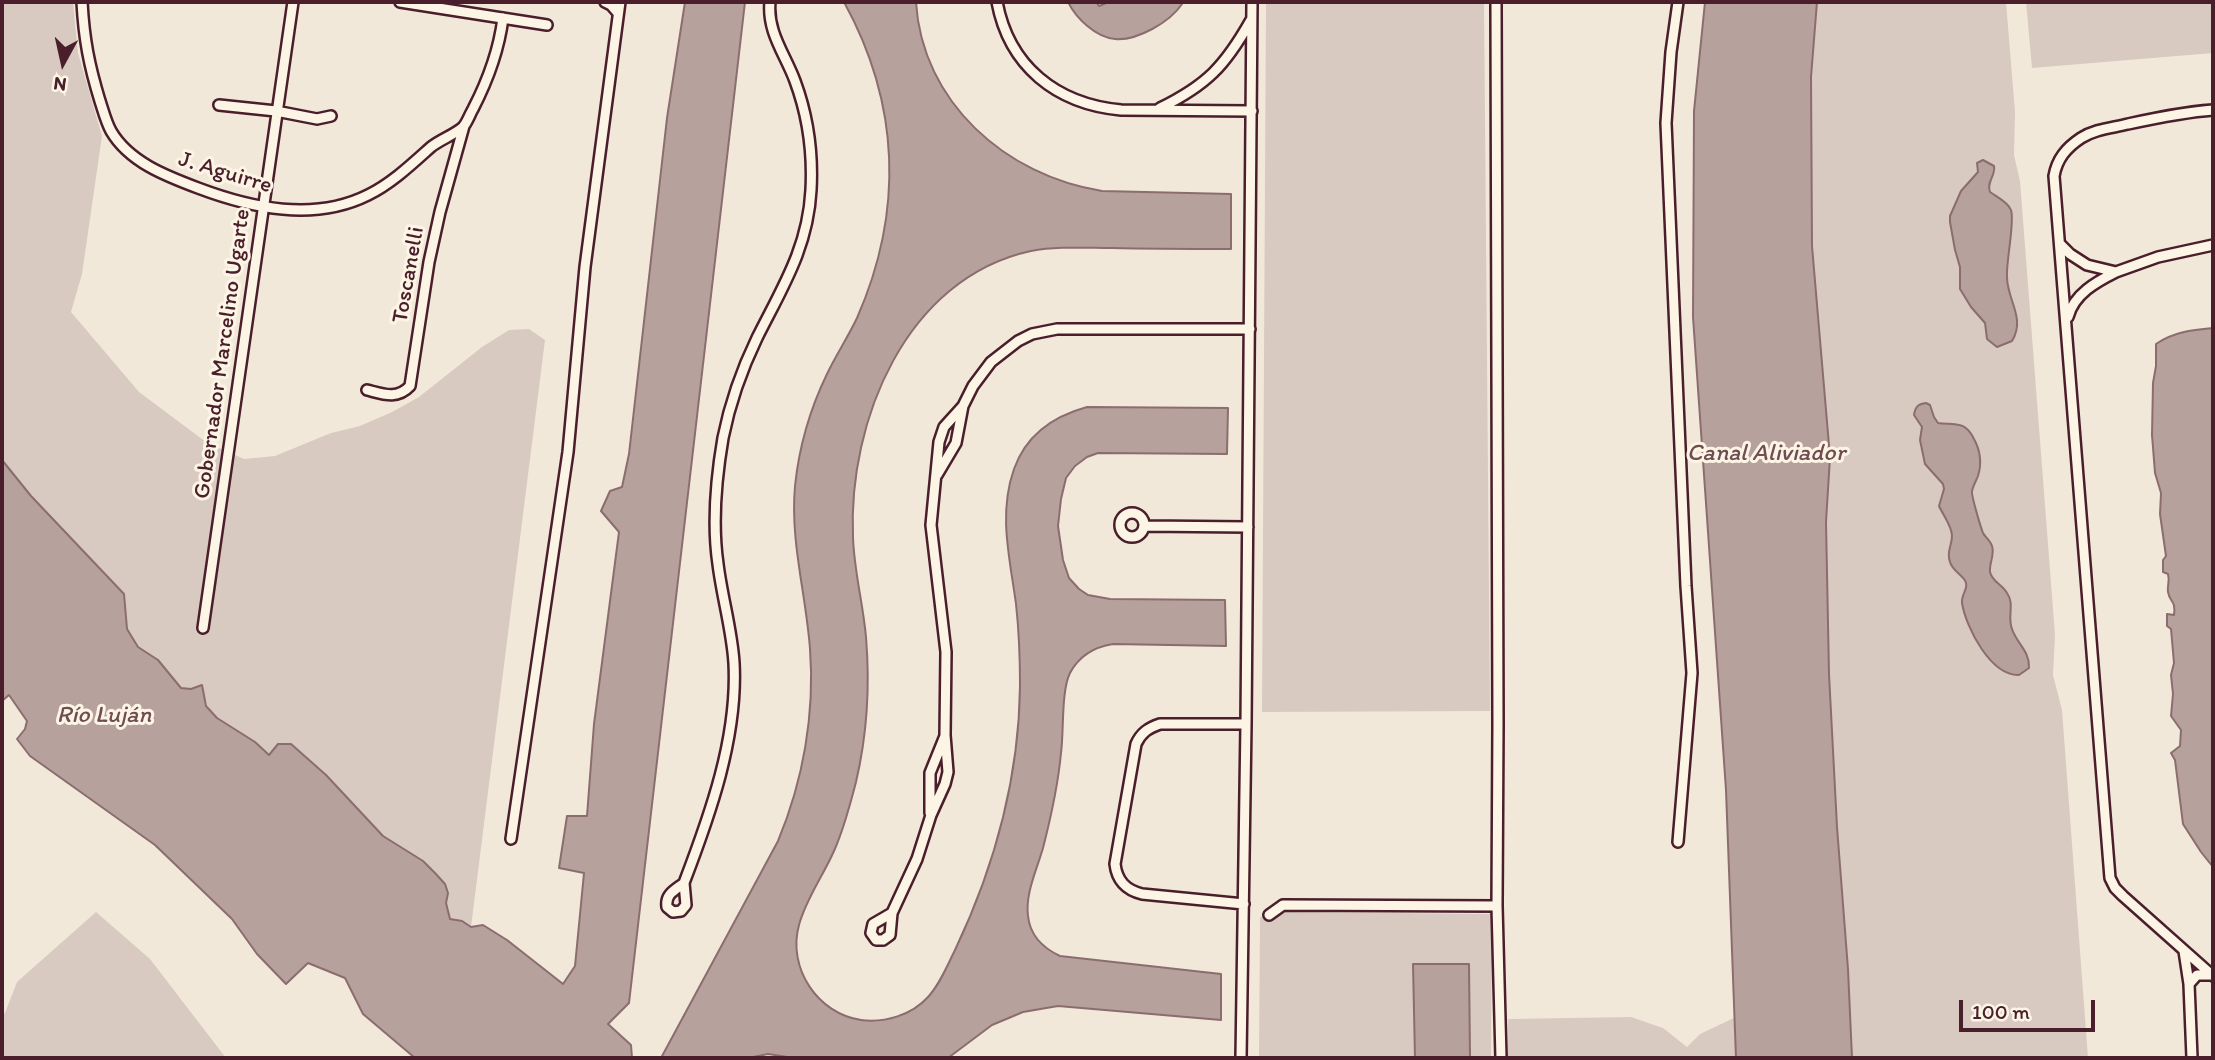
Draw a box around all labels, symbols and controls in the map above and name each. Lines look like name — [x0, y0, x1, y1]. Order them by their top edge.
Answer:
north arrow — [28, 28, 98, 98]
text: N — [52, 72, 68, 97]
street label: J. Aguirre — [175, 146, 275, 200]
street label: Gobernador Marcelino Ugarte — [189, 207, 257, 501]
street label: Toscanelli — [387, 225, 431, 325]
water label: Canal Aliviador — [1687, 440, 1845, 468]
water label: Río Luján — [57, 702, 151, 730]
scale bar — [1963, 986, 2100, 1030]
text: 100 m — [1972, 999, 2030, 1024]

